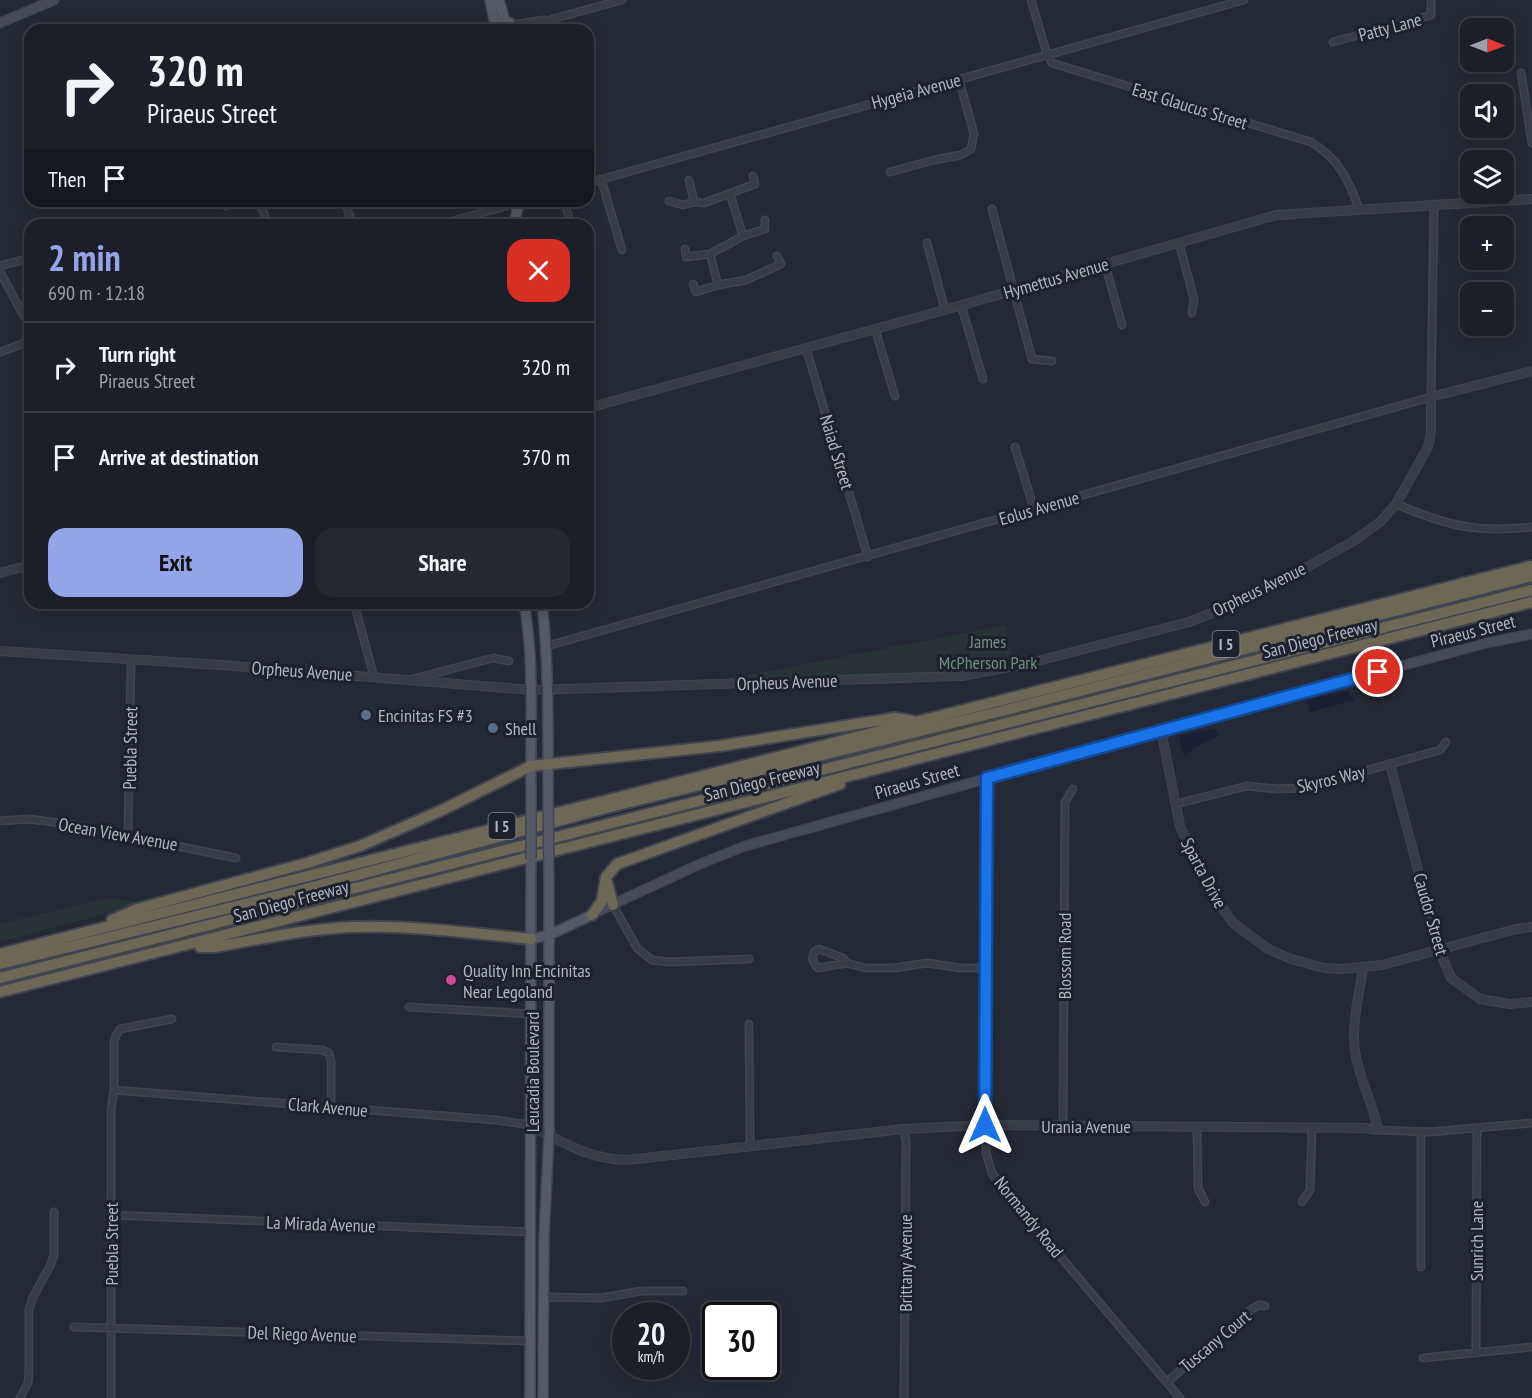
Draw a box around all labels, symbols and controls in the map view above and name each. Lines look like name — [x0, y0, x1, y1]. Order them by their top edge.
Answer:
street label: Patty Lane — [1356, 8, 1424, 46]
north arrow — [1460, 18, 1514, 72]
map controls — [1460, 18, 1514, 336]
text: 320 m — [147, 43, 244, 98]
icon: right — [48, 48, 126, 126]
street label: Hygeia Avenue — [869, 68, 963, 114]
street label: East Glaucus Street — [1130, 78, 1250, 134]
button: sound — [1460, 84, 1514, 138]
text: Piraeus Street — [147, 96, 277, 130]
button: layers — [1460, 150, 1514, 204]
icon: arrive — [98, 162, 131, 195]
text: Then — [48, 165, 86, 193]
button: + — [1460, 216, 1514, 270]
text: 2 min — [48, 234, 121, 281]
button: close — [507, 239, 570, 302]
street label: Hymettus Avenue — [1001, 252, 1111, 304]
text: 690 m · 12:18 — [48, 280, 145, 306]
button: − — [1460, 282, 1514, 336]
text: Turn right — [99, 340, 176, 368]
icon: right — [48, 351, 81, 384]
text: 320 m — [521, 353, 570, 381]
text: Piraeus Street — [99, 368, 195, 394]
street label: Naiad Street — [815, 412, 859, 492]
icon: arrive — [48, 441, 81, 474]
text: Arrive at destination — [99, 443, 259, 471]
text: 370 m — [521, 443, 570, 471]
street label: Eolus Avenue — [996, 486, 1082, 530]
button: Exit — [48, 528, 303, 597]
button: Share — [315, 528, 570, 597]
street label: Orpheus Avenue — [1209, 557, 1309, 621]
street label: Piraeus Street — [1428, 609, 1518, 653]
street label: San Diego Freeway — [1260, 612, 1380, 663]
park label: James McPherson Park — [939, 630, 1037, 674]
road number: I 5 — [1212, 631, 1240, 657]
pin — [1352, 646, 1403, 697]
icon: arrive — [1361, 655, 1394, 688]
street label: Orpheus Avenue — [251, 656, 353, 686]
street label: Orpheus Avenue — [736, 669, 838, 695]
place label: Encinitas FS #3 — [378, 704, 473, 727]
street label: Puebla Street — [118, 706, 142, 790]
marker: Encinitas FS #3 — [359, 708, 373, 722]
place label: Shell — [505, 717, 537, 740]
marker: Shell — [486, 721, 500, 735]
street label: San Diego Freeway — [702, 755, 822, 806]
street label: Piraeus Street — [872, 758, 962, 804]
street label: Skyros Way — [1295, 760, 1368, 798]
street label: Ocean View Avenue — [57, 812, 179, 856]
road number: I 5 — [488, 813, 516, 839]
street label: Sparta Drive — [1176, 834, 1232, 912]
street label: Caudor Street — [1408, 870, 1454, 958]
street label: San Diego Freeway — [231, 875, 351, 927]
street label: Blossom Road — [1053, 913, 1076, 999]
place label: Quality Inn Encinitas Near Legoland — [463, 959, 591, 1003]
marker: Quality Inn Encinitas Near Legoland — [444, 973, 458, 987]
street label: Leucadia Boulevard — [521, 1012, 544, 1132]
street label: Clark Avenue — [287, 1092, 369, 1122]
position arrow — [953, 1093, 1017, 1157]
street label: Urania Avenue — [1041, 1115, 1131, 1138]
street label: Normandy Road — [989, 1172, 1069, 1262]
street label: Sunrich Lane — [1465, 1201, 1488, 1281]
street label: Puebla Street — [100, 1202, 123, 1286]
street label: La Mirada Avenue — [266, 1211, 376, 1237]
street label: Brittany Avenue — [894, 1214, 917, 1312]
speed limit sign: 30 — [702, 1302, 780, 1380]
street label: Tuscany Court — [1175, 1305, 1255, 1377]
text: 20 — [637, 1314, 665, 1353]
street label: Del Riego Avenue — [247, 1321, 357, 1347]
text: km/h — [638, 1347, 664, 1366]

